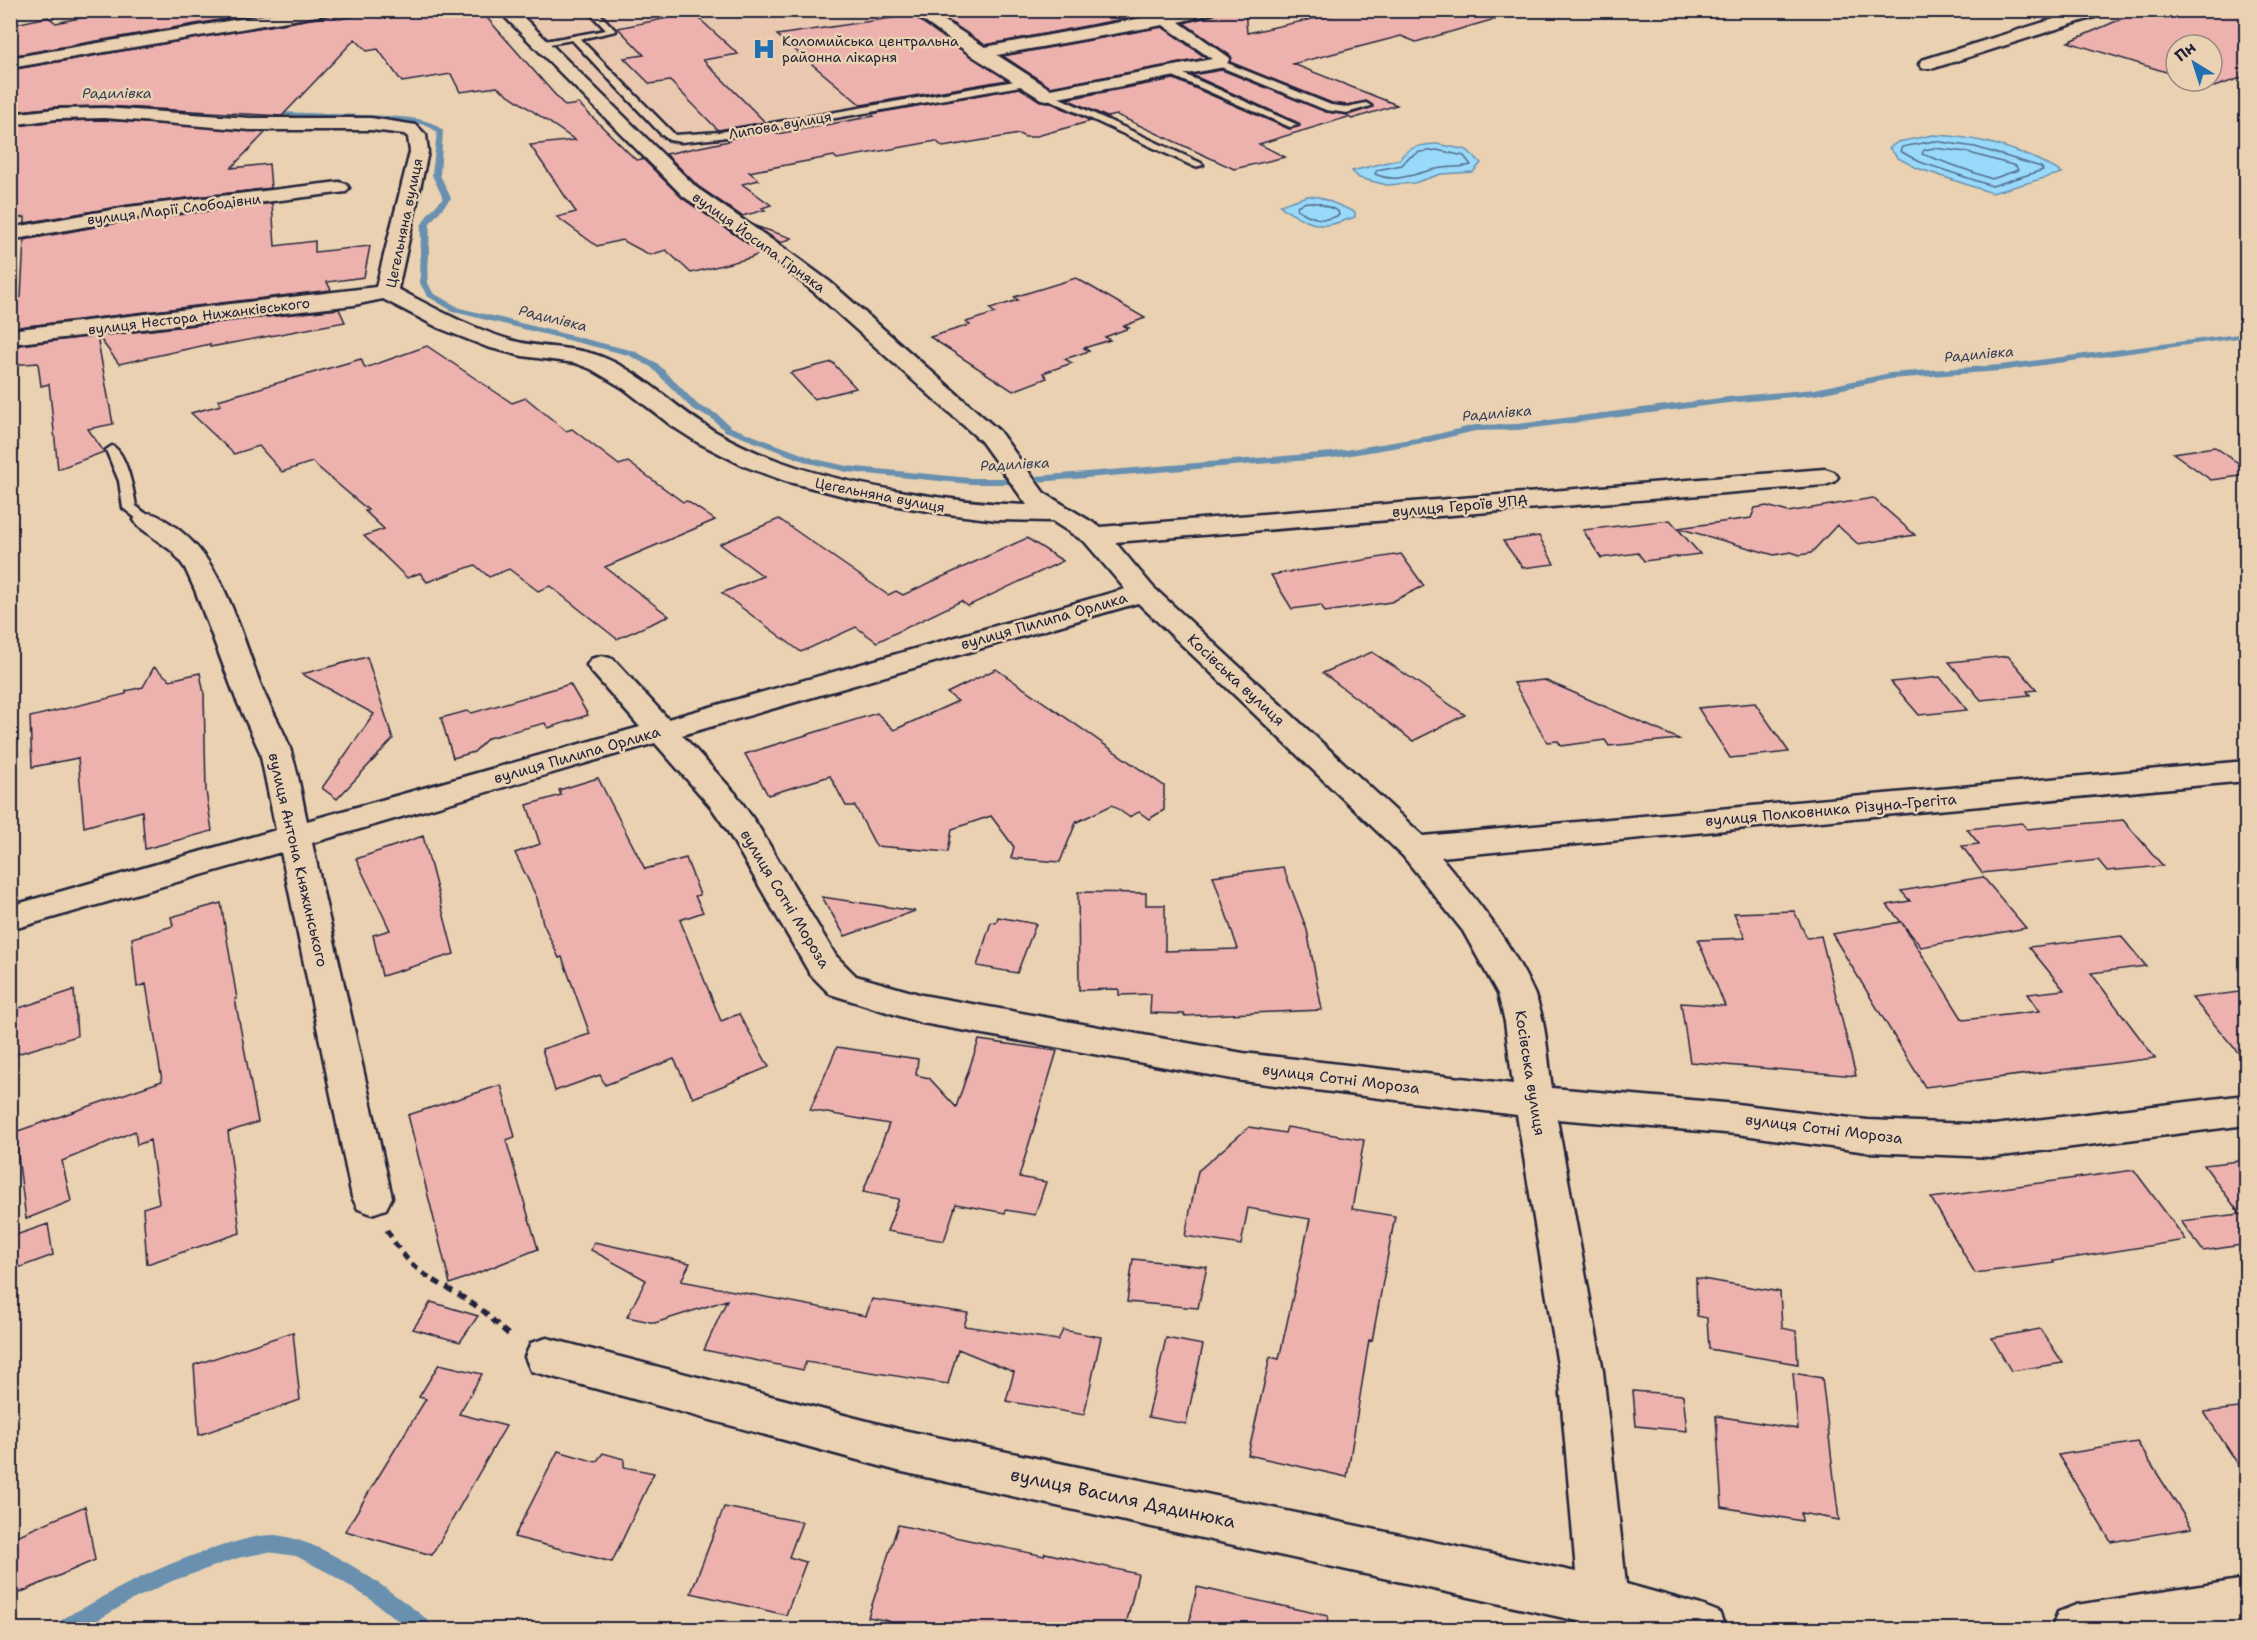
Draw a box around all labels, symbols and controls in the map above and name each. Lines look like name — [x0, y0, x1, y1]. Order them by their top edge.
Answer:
place label: Коломийська центральна районна лікарня — [782, 32, 959, 66]
north arrow — [2164, 33, 2224, 93]
hospital icon: Коломийська центральна районна лікарня — [751, 36, 777, 62]
text: Пн — [2170, 37, 2200, 66]
water label: Радилівка — [82, 84, 152, 102]
street label: Липова вулиця — [727, 107, 833, 143]
street label: Цегельняна вулиця — [381, 156, 427, 290]
street label: вулиця Йосипа Гірняка — [689, 188, 829, 296]
street label: вулиця Марії Слободівни — [86, 189, 262, 229]
street label: вулиця Нестора Нижанківського — [87, 293, 311, 339]
water label: Радилівка — [517, 301, 589, 335]
water label: Радилівка — [1944, 342, 2014, 366]
water label: Радилівка — [1462, 401, 1532, 425]
water label: Радилівка — [980, 453, 1050, 475]
street label: Цегельняна вулиця — [813, 474, 947, 516]
street label: вулиця Героїв УПА — [1391, 490, 1529, 522]
street label: вулиця Пилипа Орлика — [958, 587, 1130, 654]
street label: Косівська вулиця — [1183, 630, 1289, 730]
street label: вулиця Пилипа Орлика — [491, 721, 663, 788]
street label: вулиця Антона Княжинського — [264, 751, 332, 969]
street label: вулиця Полковника Різуна-Грегіта — [1705, 789, 1958, 831]
street label: вулиця Сотні Мороза — [736, 826, 835, 973]
street label: Косівська вулиця — [1510, 1009, 1550, 1137]
street label: вулиця Сотні Мороза — [1261, 1059, 1421, 1099]
street label: вулиця Сотні Мороза — [1744, 1109, 1904, 1149]
street label: вулиця Василя Дядинюка — [1008, 1462, 1238, 1534]

